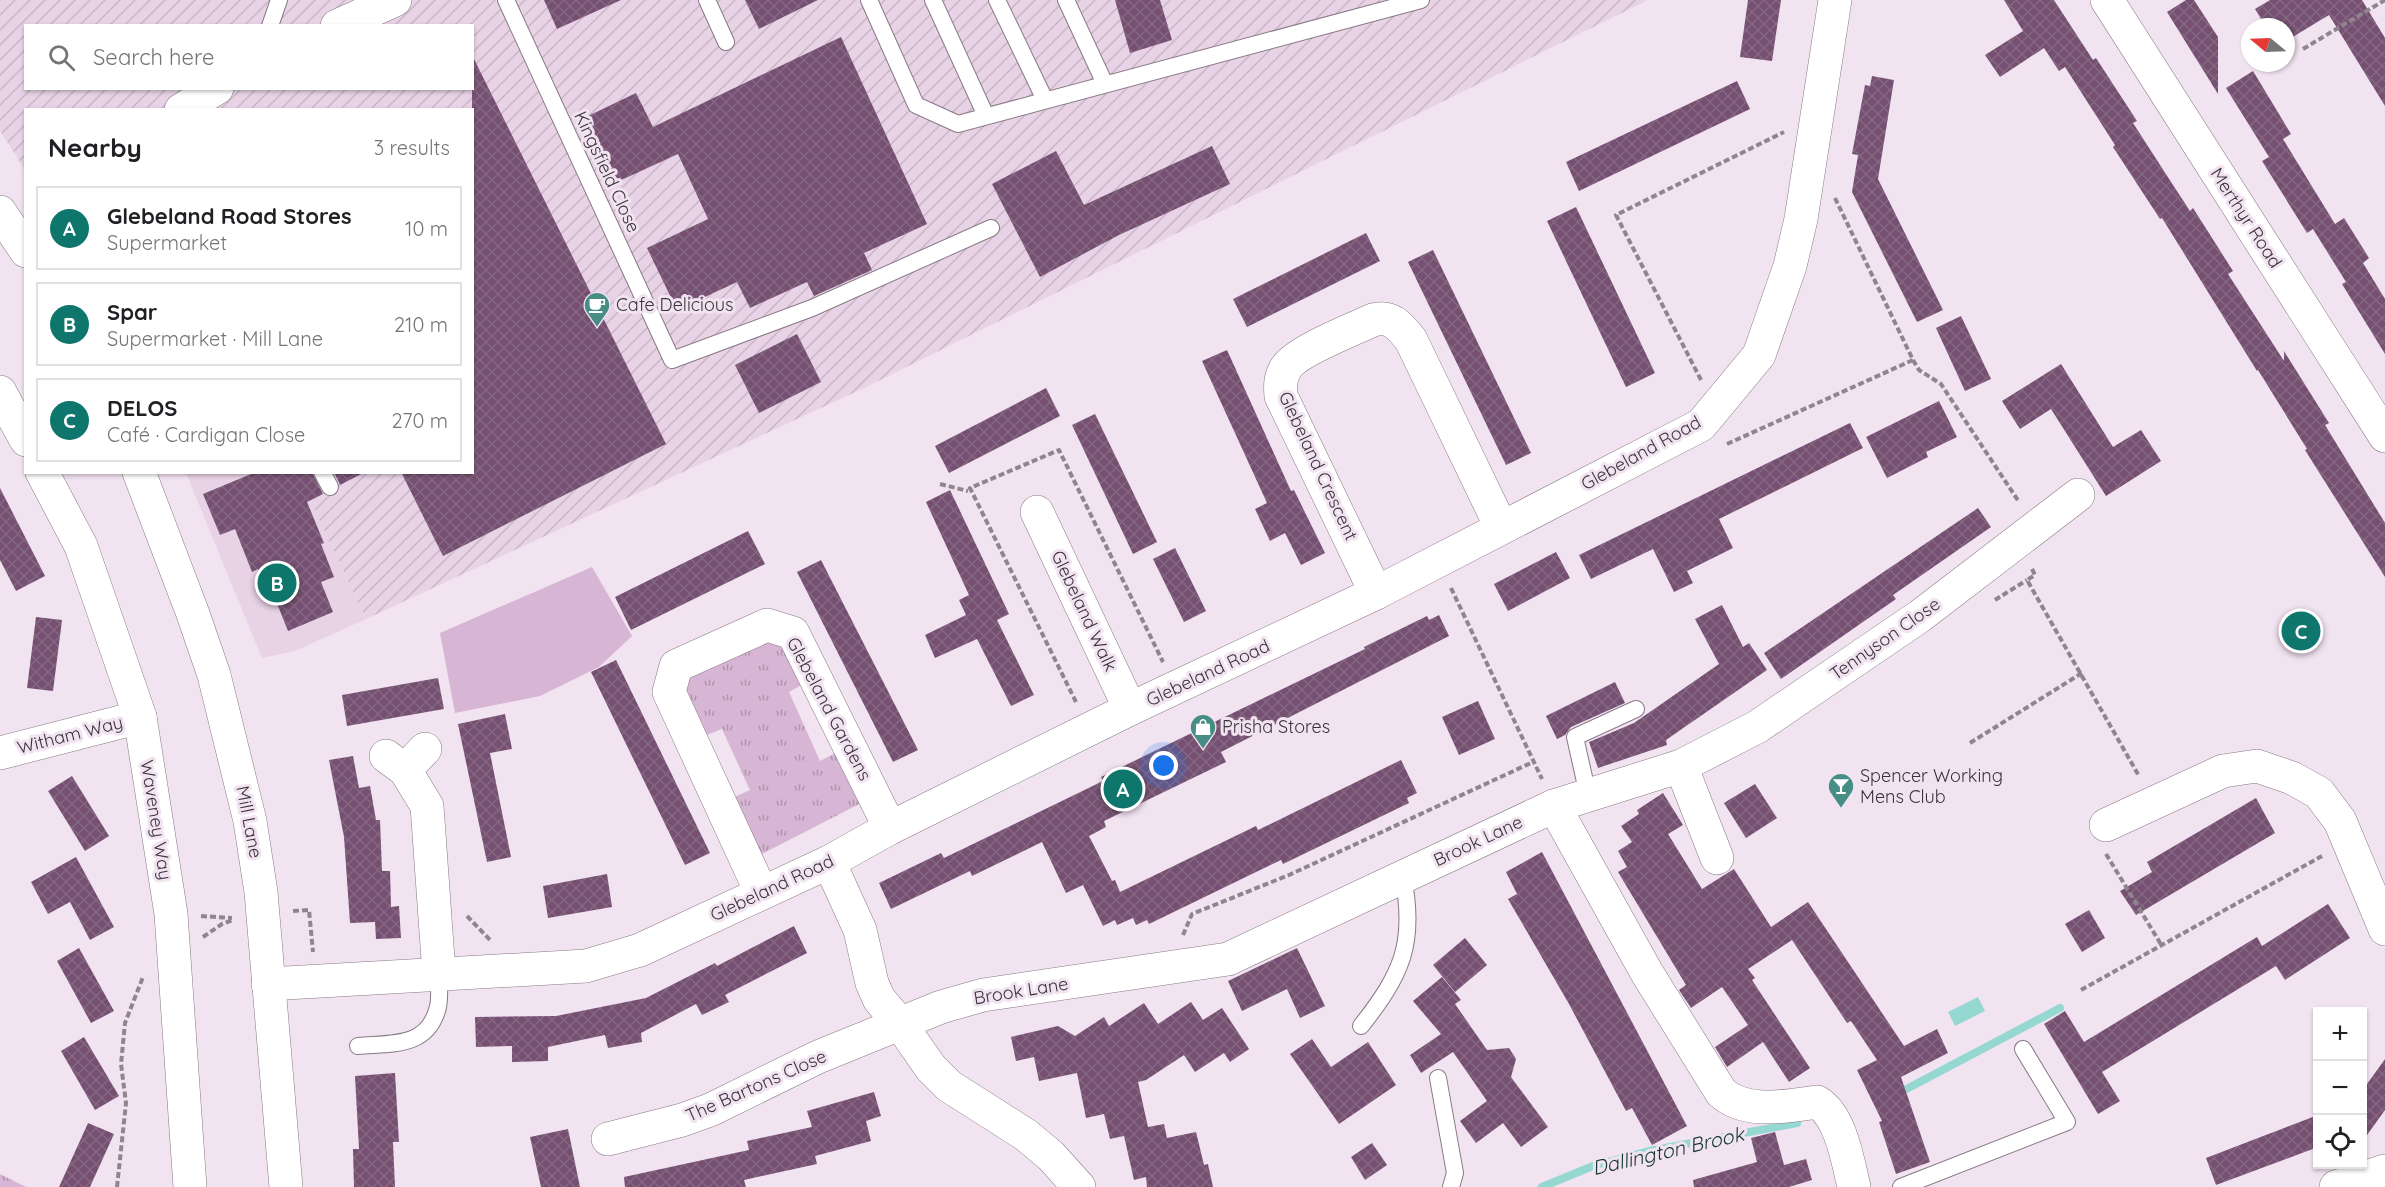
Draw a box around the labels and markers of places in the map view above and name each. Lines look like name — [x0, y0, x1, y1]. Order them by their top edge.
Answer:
cafe icon: Cafe Delicious — [582, 290, 612, 328]
place label: Cafe Delicious — [616, 293, 734, 316]
pin: B — [258, 560, 296, 606]
pin: C — [2282, 608, 2320, 654]
shop icon: Prisha Stores — [1188, 712, 1218, 750]
place label: Prisha Stores — [1222, 715, 1330, 738]
place label: Spencer Working Mens Club — [1860, 764, 2003, 808]
pin: A — [1104, 766, 1142, 812]
bar icon: Spencer Working Mens Club — [1826, 771, 1856, 809]

